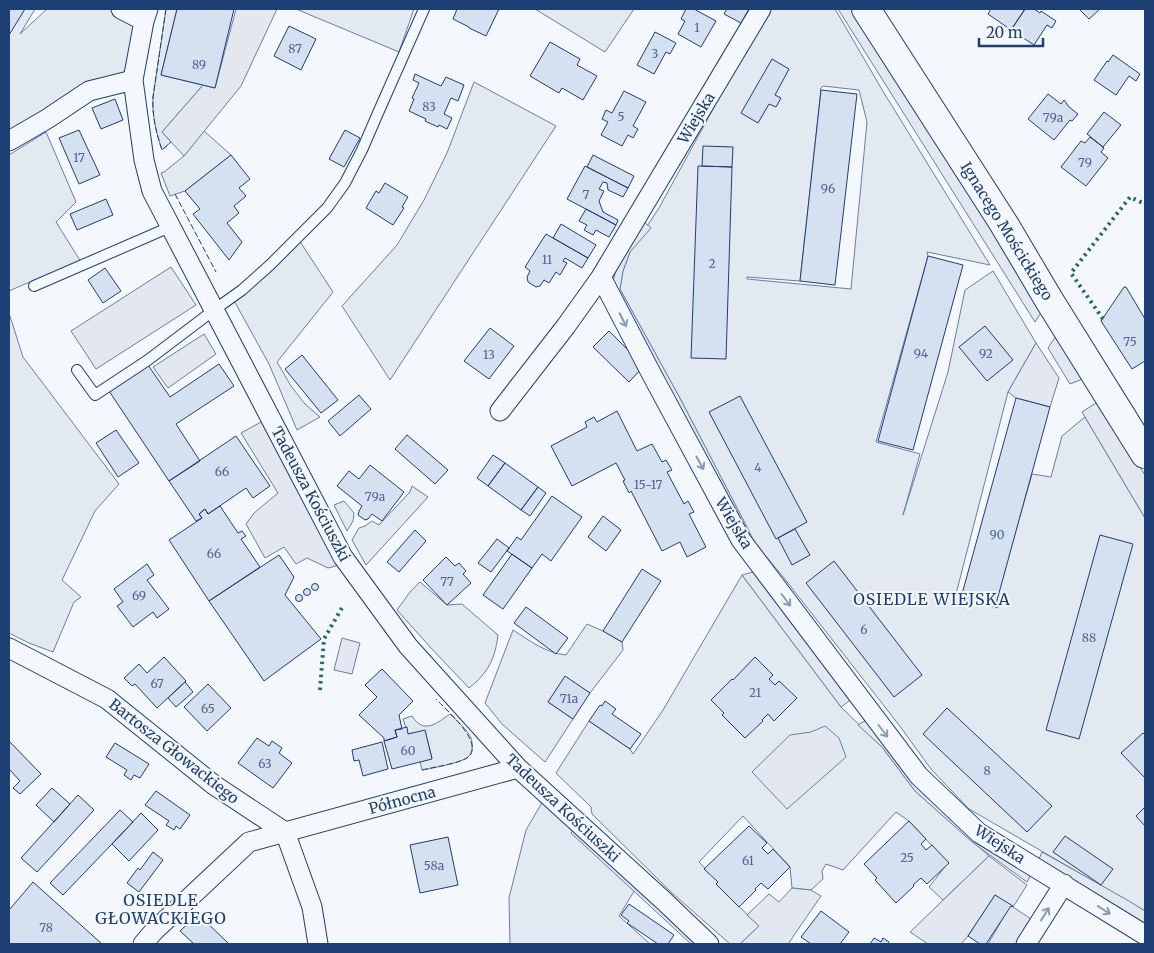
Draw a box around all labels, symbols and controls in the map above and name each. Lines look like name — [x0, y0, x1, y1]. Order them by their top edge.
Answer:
scale bar — [979, 15, 1043, 47]
house number: 1 — [694, 20, 700, 35]
text: 20 m — [986, 23, 1023, 42]
house number: 87 — [288, 41, 302, 56]
house number: 3 — [652, 46, 659, 61]
house number: 89 — [192, 57, 206, 72]
street label: Wiejska — [673, 89, 719, 148]
house number: 83 — [422, 99, 436, 114]
house number: 5 — [617, 109, 625, 124]
house number: 79a — [1043, 110, 1064, 125]
house number: 17 — [73, 150, 85, 165]
house number: 79 — [1078, 155, 1092, 170]
street label: Ignacego Mościckiego — [957, 158, 1057, 304]
house number: 96 — [821, 181, 835, 196]
house number: 7 — [583, 187, 590, 202]
house number: 11 — [542, 252, 553, 267]
house number: 2 — [708, 256, 716, 271]
one-way arrow — [619, 312, 628, 327]
house number: 75 — [1123, 334, 1137, 349]
house number: 94 — [914, 346, 929, 361]
house number: 92 — [979, 346, 993, 361]
house number: 13 — [483, 347, 495, 362]
street label: Tadeusza Kościuszki — [267, 423, 355, 565]
one-way arrow — [695, 456, 705, 471]
house number: 4 — [754, 460, 762, 475]
house number: 66 — [215, 464, 229, 479]
house number: 15-17 — [634, 477, 662, 492]
house number: 79a — [365, 489, 386, 504]
street label: Wiejska — [711, 493, 757, 552]
house number: 90 — [989, 527, 1005, 542]
house number: 66 — [207, 546, 221, 561]
house number: 77 — [440, 574, 454, 589]
house number: 69 — [132, 588, 146, 603]
district label: OSIEDLE WIEJSKA — [853, 589, 1011, 609]
one-way arrow — [781, 593, 792, 606]
house number: 6 — [860, 622, 868, 637]
house number: 88 — [1082, 630, 1096, 645]
house number: 67 — [150, 676, 164, 691]
house number: 21 — [749, 685, 762, 700]
house number: 71a — [560, 691, 579, 706]
street label: Bartosza Głowackiego — [105, 694, 243, 808]
house number: 65 — [201, 701, 215, 716]
one-way arrow — [878, 724, 889, 737]
house number: 60 — [401, 743, 416, 758]
street label: Tadeusza Kościuszki — [502, 750, 624, 866]
house number: 63 — [258, 756, 272, 771]
house number: 8 — [983, 763, 991, 778]
street label: Północna — [367, 782, 437, 818]
street label: Wiejska — [970, 820, 1029, 867]
house number: 25 — [900, 850, 914, 865]
house number: 61 — [742, 853, 754, 868]
house number: 58a — [424, 858, 445, 873]
district label: OSIEDLE GŁOWACKIEGO — [95, 890, 227, 928]
one-way arrow — [1097, 905, 1111, 915]
one-way arrow — [1040, 908, 1050, 922]
house number: 78 — [39, 920, 53, 935]

